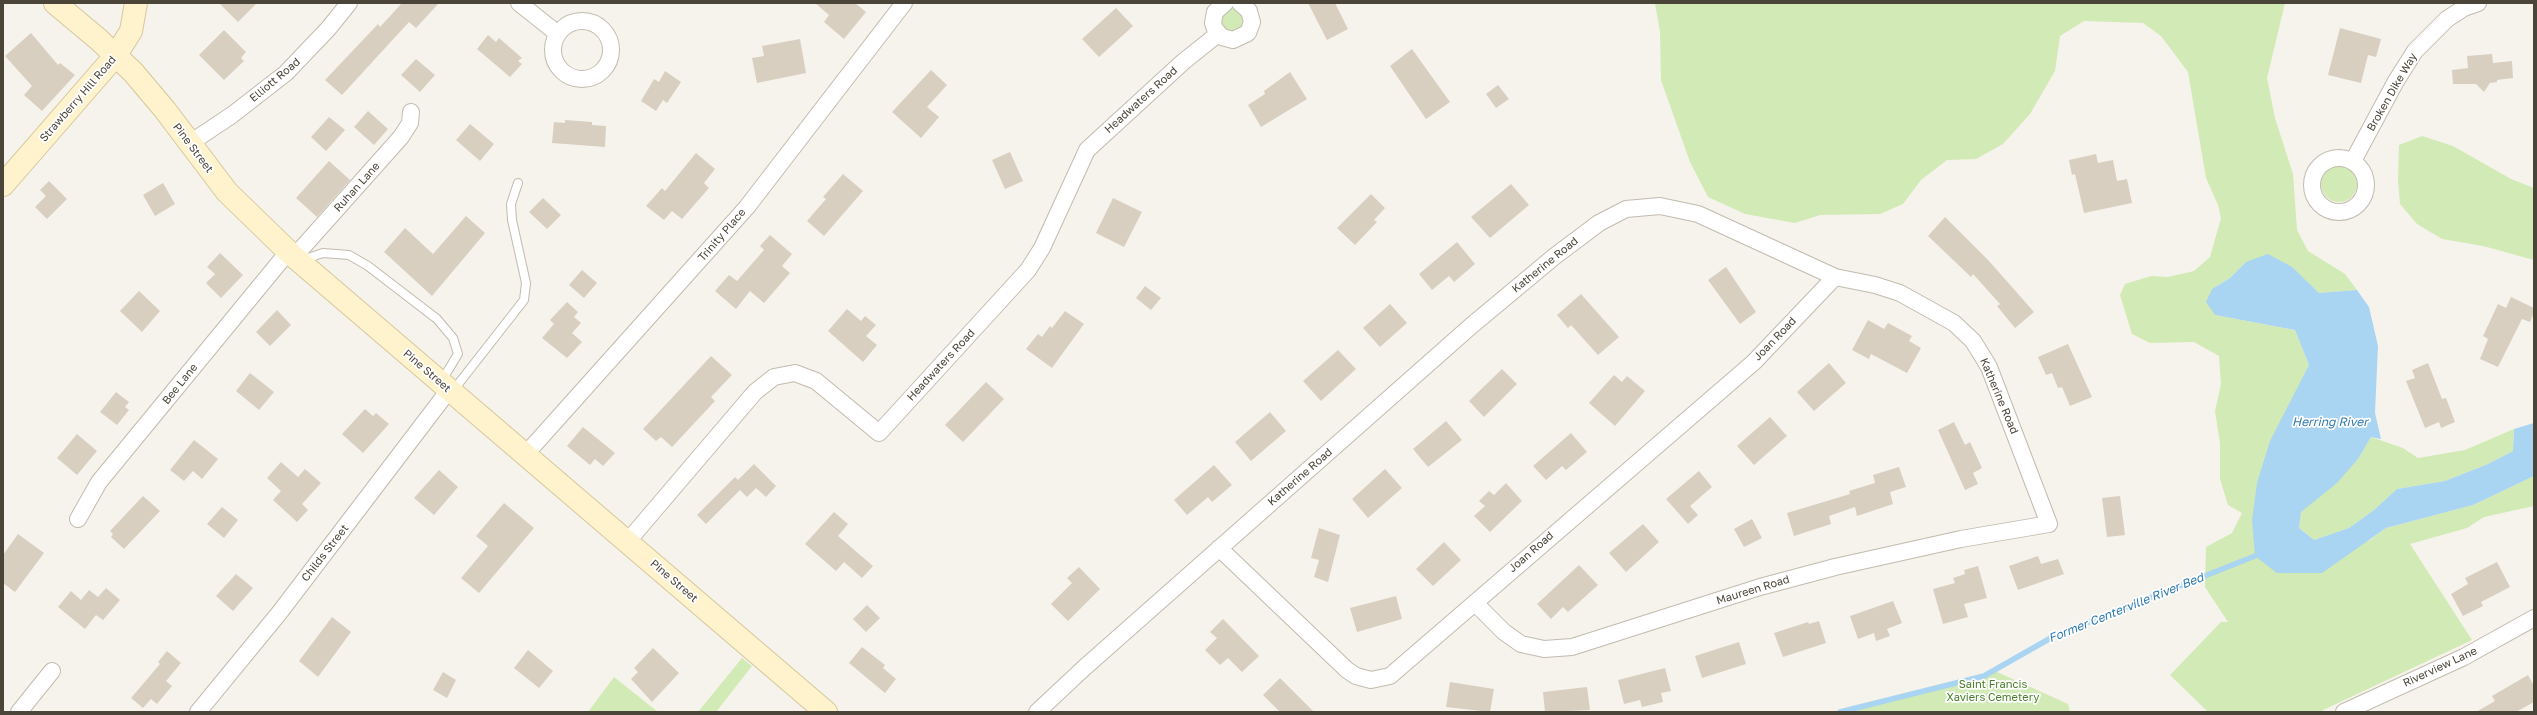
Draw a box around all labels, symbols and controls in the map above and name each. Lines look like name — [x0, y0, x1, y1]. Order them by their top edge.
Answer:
street label: Broken Dike Way — [2364, 51, 2420, 133]
street label: Strawberry Hill Road — [37, 53, 119, 145]
street label: Elliott Road — [247, 55, 303, 105]
street label: Headwaters Road — [1102, 64, 1180, 136]
street label: Pine Street — [170, 121, 216, 175]
street label: Ruhan Lane — [331, 159, 383, 215]
street label: Trinity Place — [695, 206, 749, 264]
street label: Katherine Road — [1509, 234, 1581, 296]
street label: Joan Road — [1751, 314, 1799, 364]
street label: Headwaters Road — [904, 326, 978, 404]
street label: Pine Street — [401, 347, 453, 395]
street label: Katherine Road — [1977, 356, 2021, 436]
street label: Bee Lane — [160, 361, 200, 407]
water label: Herring River — [2292, 415, 2368, 429]
street label: Katherine Road — [1265, 445, 1335, 509]
street label: Childs Street — [299, 522, 351, 584]
street label: Joan Road — [1506, 529, 1556, 575]
street label: Pine Street — [648, 557, 700, 605]
water label: Former Centerville River Bed — [2046, 570, 2206, 646]
street label: Maureen Road — [1715, 573, 1791, 607]
street label: Riverview Lane — [2401, 644, 2479, 690]
park label: Saint Francis Xaviers Cemetery — [1946, 678, 2040, 704]

